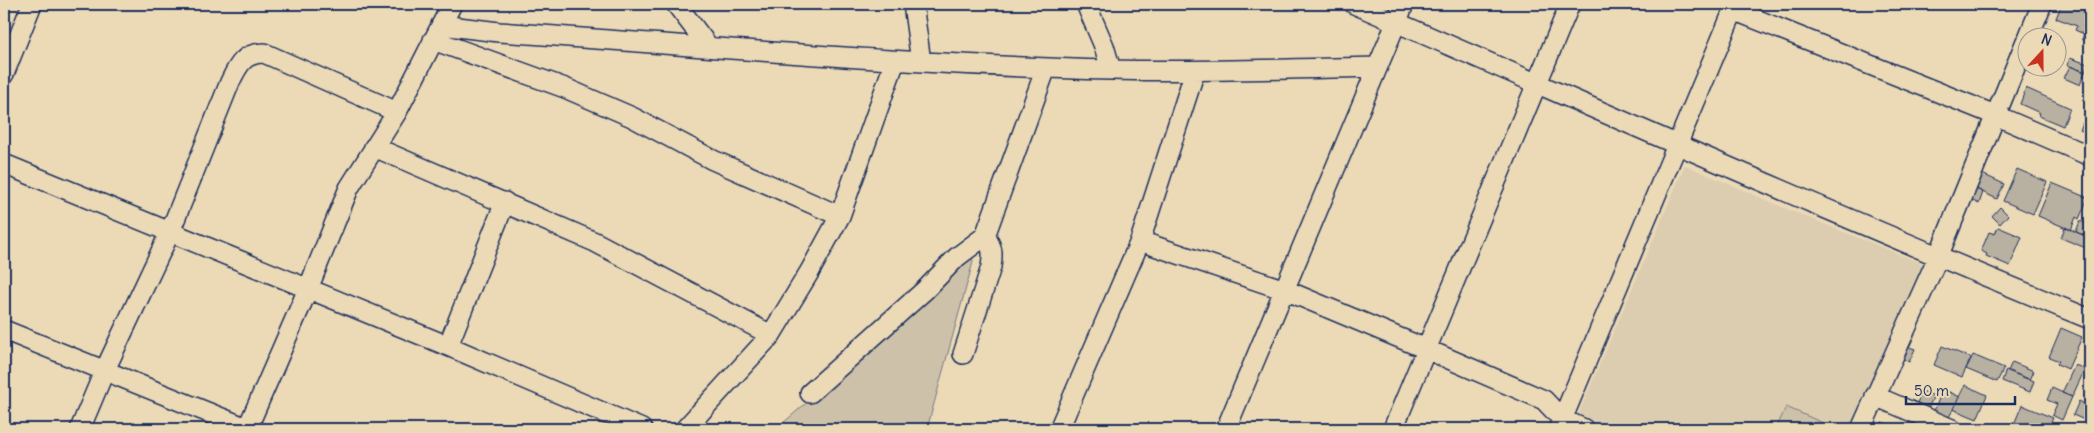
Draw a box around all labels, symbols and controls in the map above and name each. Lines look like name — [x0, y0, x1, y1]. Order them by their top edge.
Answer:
north arrow — [2016, 28, 2066, 78]
text: N — [2039, 30, 2054, 50]
scale bar — [1906, 373, 2015, 405]
text: 50 m — [1914, 381, 1949, 400]

